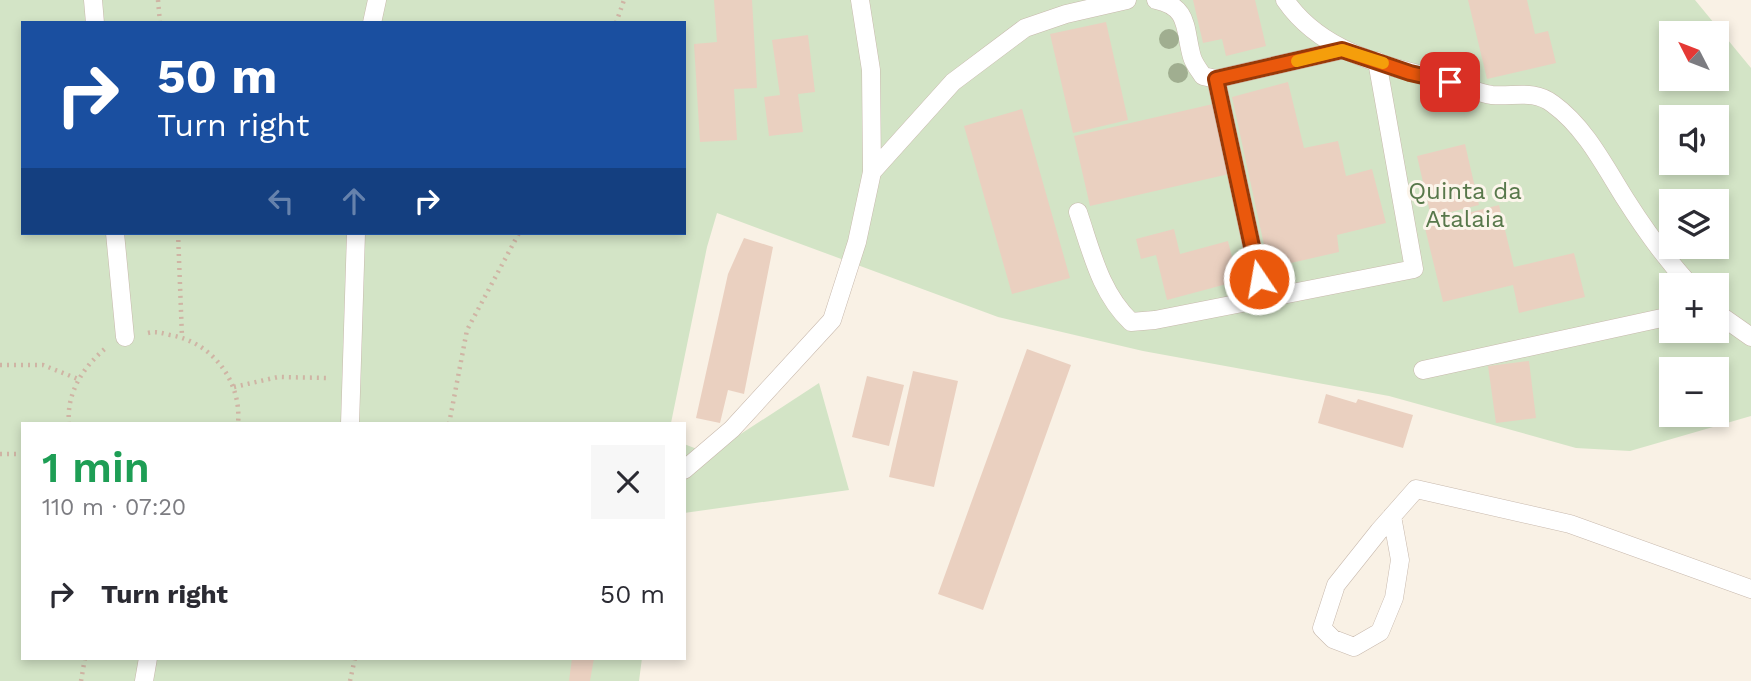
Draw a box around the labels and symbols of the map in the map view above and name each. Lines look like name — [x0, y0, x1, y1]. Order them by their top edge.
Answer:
north arrow — [1659, 21, 1729, 91]
pin — [1420, 52, 1480, 112]
park label: Quinta da Atalaia — [1408, 177, 1522, 233]
position arrow — [1222, 242, 1296, 316]

